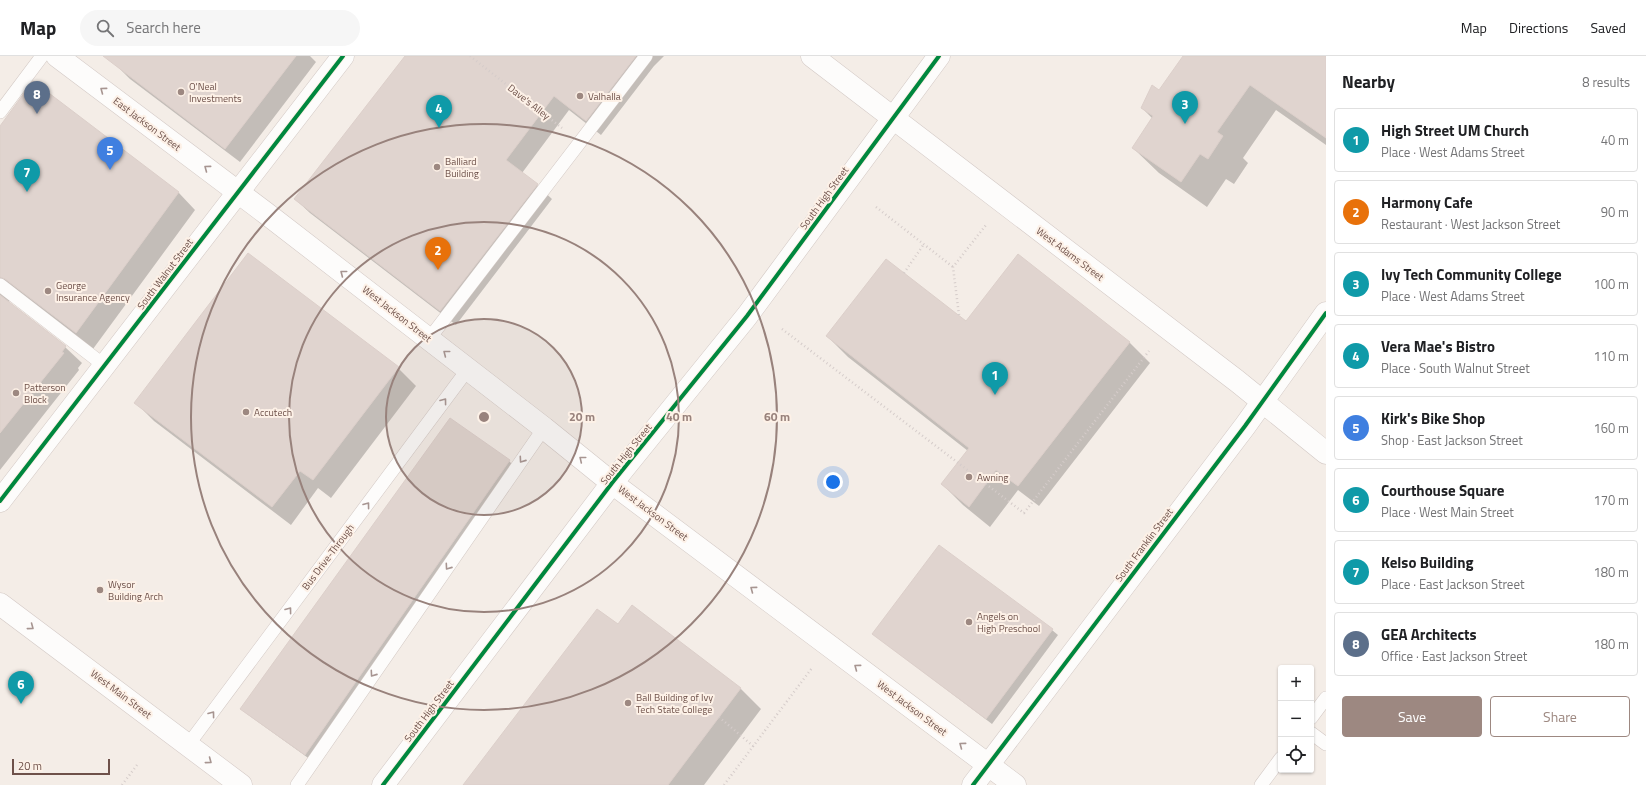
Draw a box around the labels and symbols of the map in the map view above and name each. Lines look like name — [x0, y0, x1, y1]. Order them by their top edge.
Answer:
place label: O'Neal Investments — [189, 79, 242, 106]
pin: 8 — [24, 81, 50, 114]
street label: Dave's Alley — [505, 81, 554, 123]
marker: O'Neal Investments — [176, 87, 186, 97]
one-way arrow — [100, 88, 107, 95]
place label: Valhalla — [588, 89, 621, 104]
marker: Valhalla — [575, 91, 585, 101]
pin: 3 — [1172, 91, 1198, 124]
street label: East Jackson Street — [110, 94, 184, 155]
pin: 4 — [426, 95, 452, 128]
pin: 5 — [97, 137, 123, 170]
place label: Balliard Building — [445, 154, 479, 181]
pin: 7 — [14, 159, 40, 192]
marker: Balliard Building — [432, 162, 442, 172]
street label: South High Street — [796, 163, 852, 233]
one-way arrow — [204, 166, 211, 173]
street label: West Adams Street — [1033, 224, 1107, 285]
street label: South Walnut Street — [133, 235, 197, 313]
pin: 2 — [425, 237, 451, 270]
one-way arrow — [340, 270, 347, 277]
place label: George Insurance Agency — [56, 278, 130, 305]
street label: West Jackson Street — [359, 282, 435, 346]
marker: George Insurance Agency — [43, 286, 53, 296]
one-way arrow — [444, 350, 451, 357]
pin: 1 — [982, 362, 1008, 395]
place label: Patterson Block — [24, 380, 66, 407]
marker: Patterson Block — [11, 388, 21, 398]
one-way arrow — [439, 398, 446, 405]
place label: Accutech — [254, 405, 292, 420]
marker: Accutech — [241, 407, 251, 417]
text: 20 m — [569, 407, 595, 426]
text: 40 m — [666, 407, 692, 426]
text: 60 m — [764, 407, 790, 426]
centre of rings — [477, 410, 491, 424]
street label: South High Street — [597, 420, 656, 488]
one-way arrow — [520, 456, 527, 463]
one-way arrow — [579, 456, 586, 463]
place label: Awning — [977, 470, 1009, 485]
your location — [823, 472, 843, 492]
marker: Awning — [964, 472, 974, 482]
street label: West Jackson Street — [615, 482, 692, 545]
one-way arrow — [362, 503, 369, 510]
street label: South Franklin Street — [1111, 505, 1177, 585]
street label: Bus Drive-Through — [298, 521, 358, 593]
one-way arrow — [445, 563, 452, 570]
place label: Wysor Building Arch — [108, 577, 163, 604]
marker: Wysor Building Arch — [95, 585, 105, 595]
one-way arrow — [751, 587, 758, 594]
one-way arrow — [284, 607, 291, 614]
place label: Angels on High Preschool — [977, 609, 1040, 636]
marker: Angels on High Preschool — [964, 617, 974, 627]
one-way arrow — [27, 623, 34, 630]
one-way arrow — [855, 665, 862, 672]
street label: West Main Street — [87, 666, 155, 722]
one-way arrow — [371, 670, 378, 677]
pin: 6 — [8, 671, 34, 704]
street label: South High Street — [401, 676, 458, 745]
street label: West Jackson Street — [874, 677, 951, 740]
place label: Ball Building of Ivy Tech State College — [636, 690, 713, 717]
marker: Ball Building of Ivy Tech State College — [623, 698, 633, 708]
one-way arrow — [207, 711, 214, 718]
one-way arrow — [959, 742, 966, 749]
one-way arrow — [204, 756, 211, 763]
scale bar — [12, 757, 110, 776]

